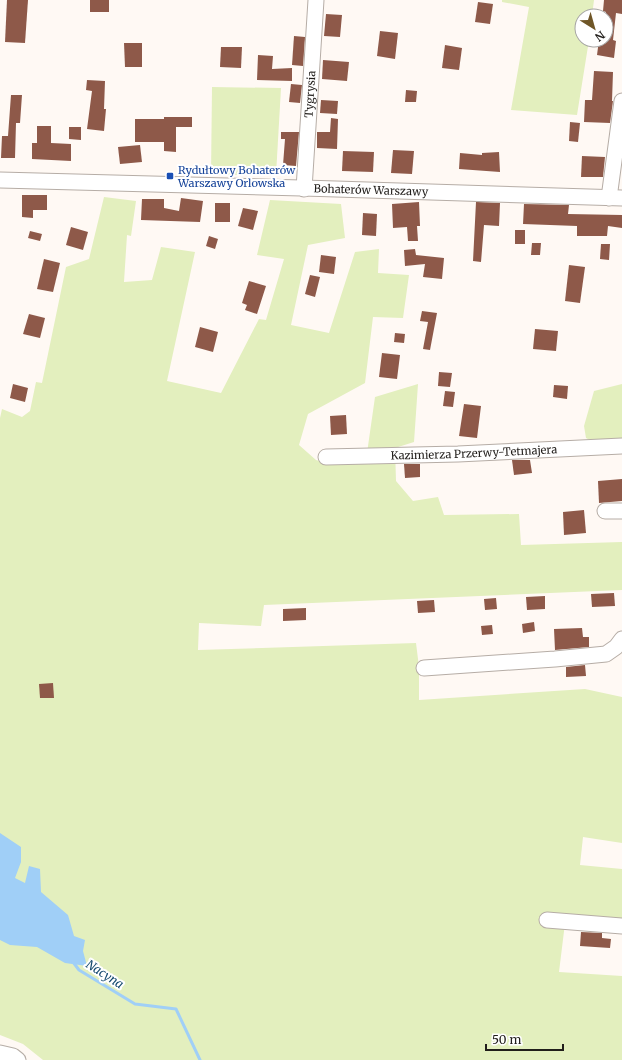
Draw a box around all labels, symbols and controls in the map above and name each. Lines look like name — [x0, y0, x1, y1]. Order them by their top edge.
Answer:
north arrow — [574, 8, 614, 48]
text: N — [592, 28, 608, 44]
street label: Tygrysia — [302, 70, 319, 118]
place label: Rydułtowy Bohaterów Warszawy Orlowska — [177, 163, 296, 190]
marker: Rydułtowy Bohaterów Warszawy Orlowska — [165, 171, 175, 181]
street label: Bohaterów Warszawy — [313, 181, 429, 199]
street label: Kazimierza Przerwy-Tetmajera — [391, 442, 558, 463]
water label: Nacyna — [83, 956, 127, 992]
scale bar — [486, 1026, 563, 1052]
text: 50 m — [492, 1032, 521, 1047]

